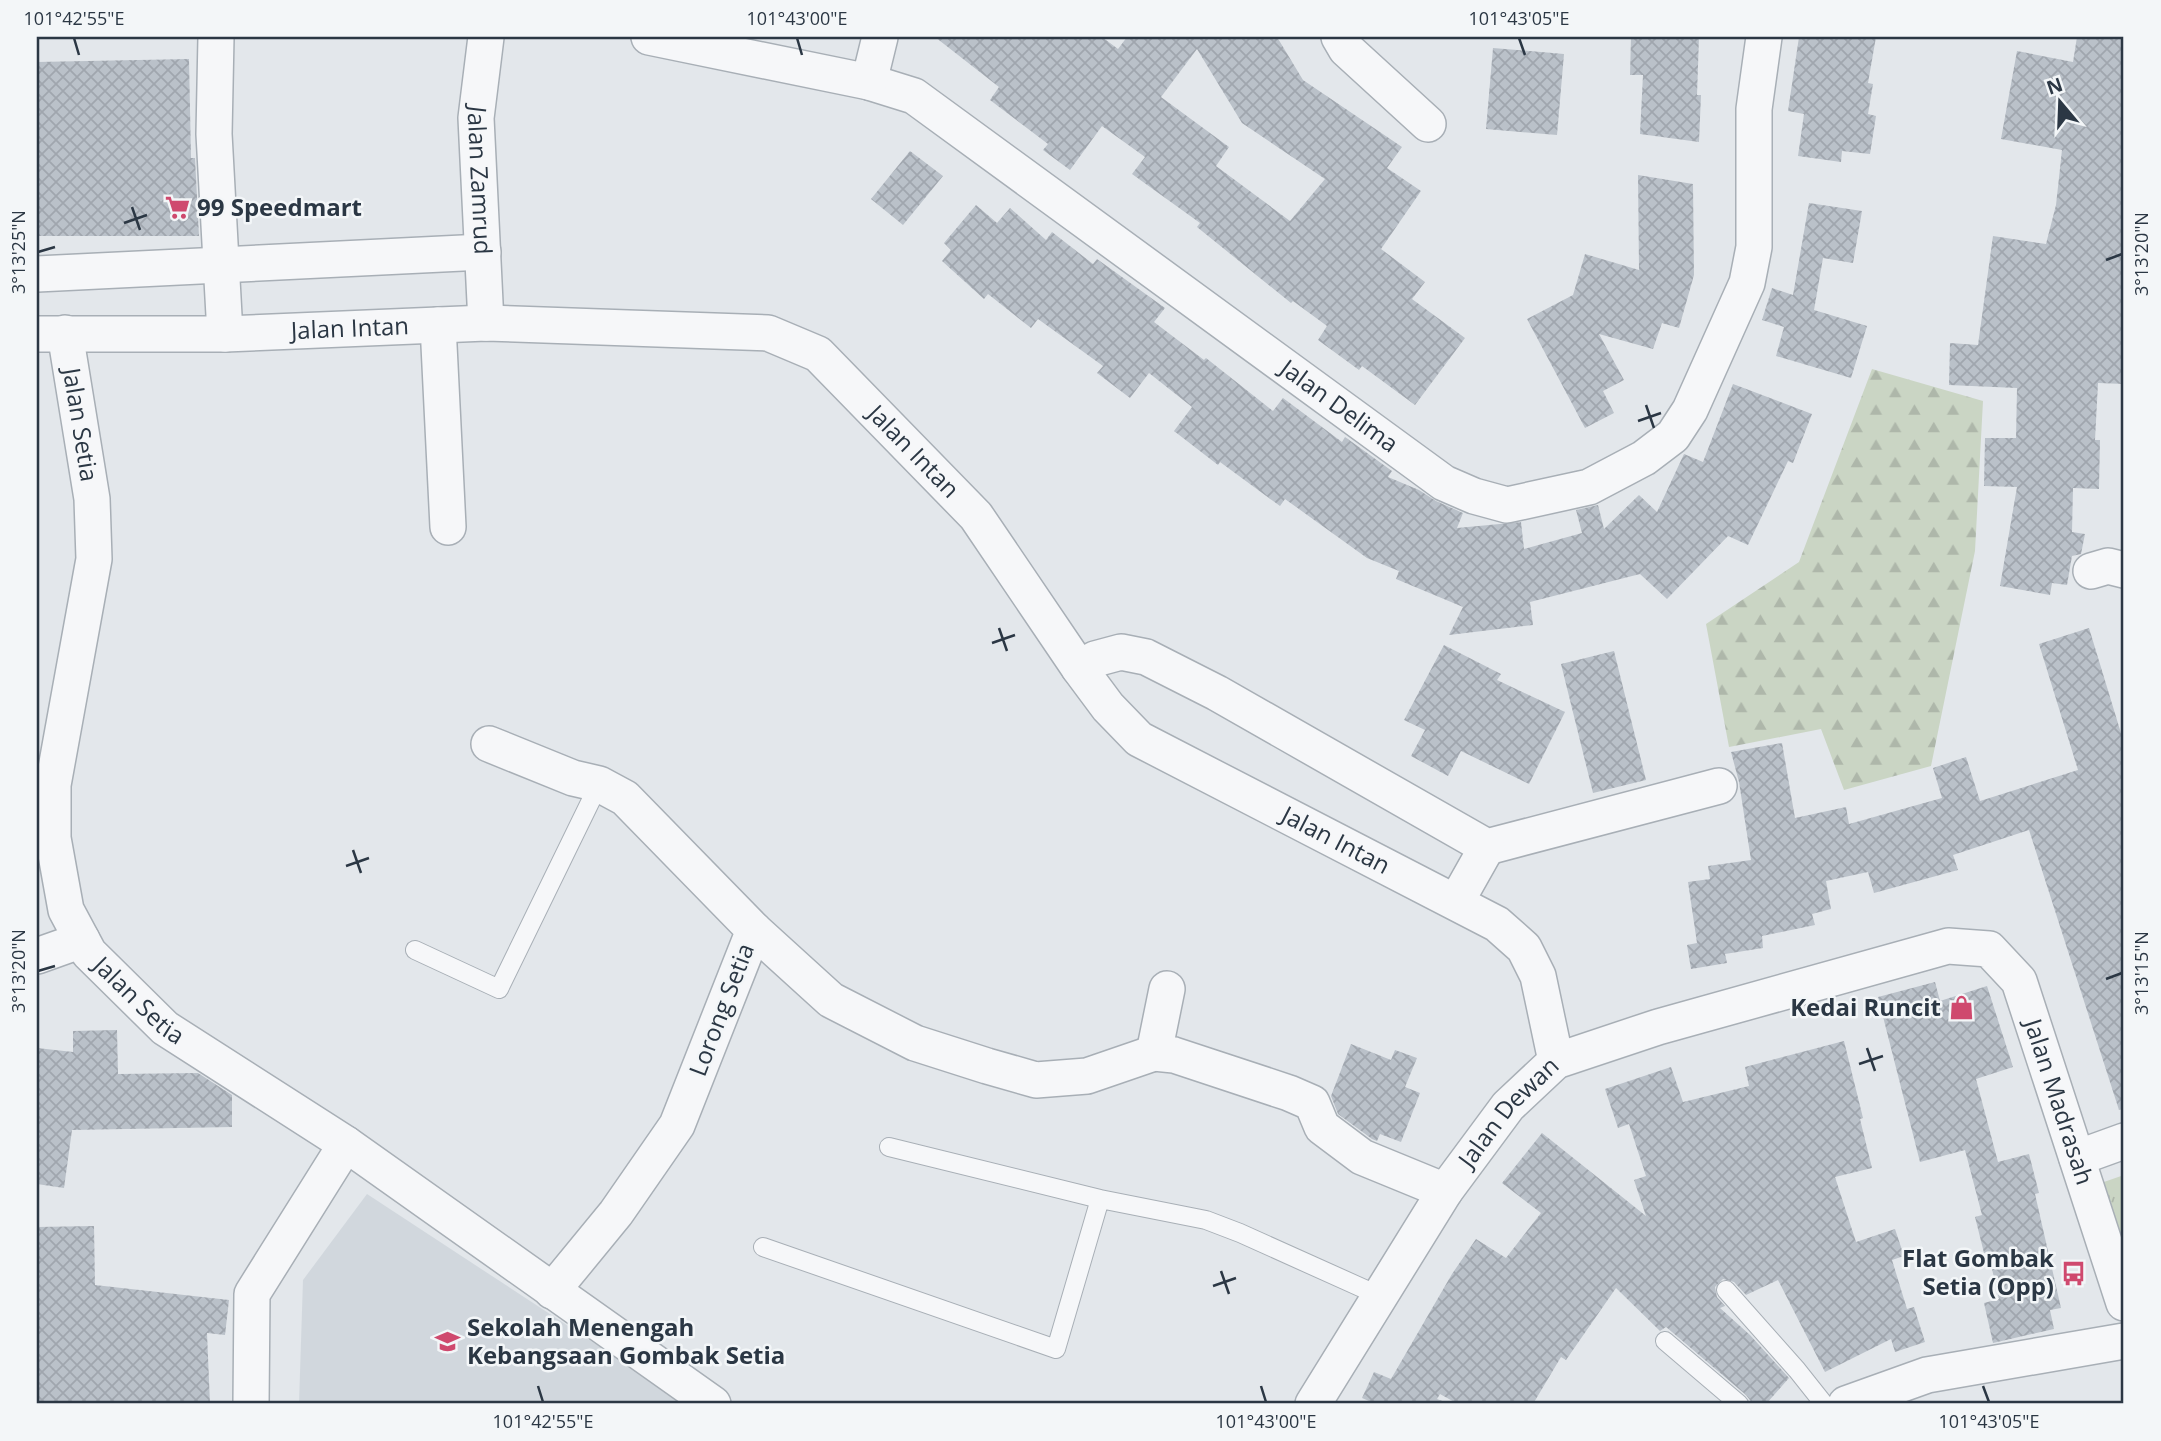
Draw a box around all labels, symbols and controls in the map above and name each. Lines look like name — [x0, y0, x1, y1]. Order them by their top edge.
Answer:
text: 101°42'55"E — [24, 6, 124, 30]
text: 101°43'00"E — [747, 6, 847, 30]
text: 101°43'05"E — [1469, 6, 1569, 30]
north arrow — [2024, 66, 2094, 136]
text: N — [2043, 71, 2066, 101]
street label: Jalan Zamrud — [461, 102, 501, 255]
place label: 99 Speedmart — [197, 190, 362, 223]
supermarket icon: 99 Speedmart — [163, 194, 191, 222]
text: 3°13'25"N — [6, 210, 30, 294]
text: 3°13'20"N — [2129, 212, 2153, 296]
street label: Jalan Intan — [288, 308, 410, 346]
street label: Jalan Delima — [1273, 350, 1406, 459]
street label: Jalan Setia — [56, 363, 107, 484]
street label: Jalan Intan — [860, 395, 967, 504]
street label: Jalan Intan — [1274, 797, 1396, 881]
text: 3°13'20"N — [6, 929, 30, 1013]
text: 3°13'15"N — [2129, 931, 2153, 1015]
street label: Lorong Setia — [680, 938, 761, 1081]
street label: Jalan Setia — [85, 947, 191, 1051]
place label: Kedai Runcit — [1790, 990, 1941, 1023]
shop icon: Kedai Runcit — [1947, 994, 1975, 1022]
street label: Jalan Madrasah — [2017, 1013, 2102, 1189]
street label: Jalan Dewan — [1449, 1049, 1565, 1175]
place label: Flat Gombak Setia (Opp) — [1902, 1241, 2054, 1302]
bus stop icon: Flat Gombak Setia (Opp) — [2060, 1259, 2088, 1287]
place label: Sekolah Menengah Kebangsaan Gombak Setia — [467, 1310, 785, 1371]
school or university icon: Sekolah Menengah Kebangsaan Gombak Setia — [433, 1328, 461, 1356]
text: 101°42'55"E — [493, 1409, 593, 1433]
text: 101°43'00"E — [1216, 1409, 1316, 1433]
text: 101°43'05"E — [1939, 1409, 2039, 1433]

